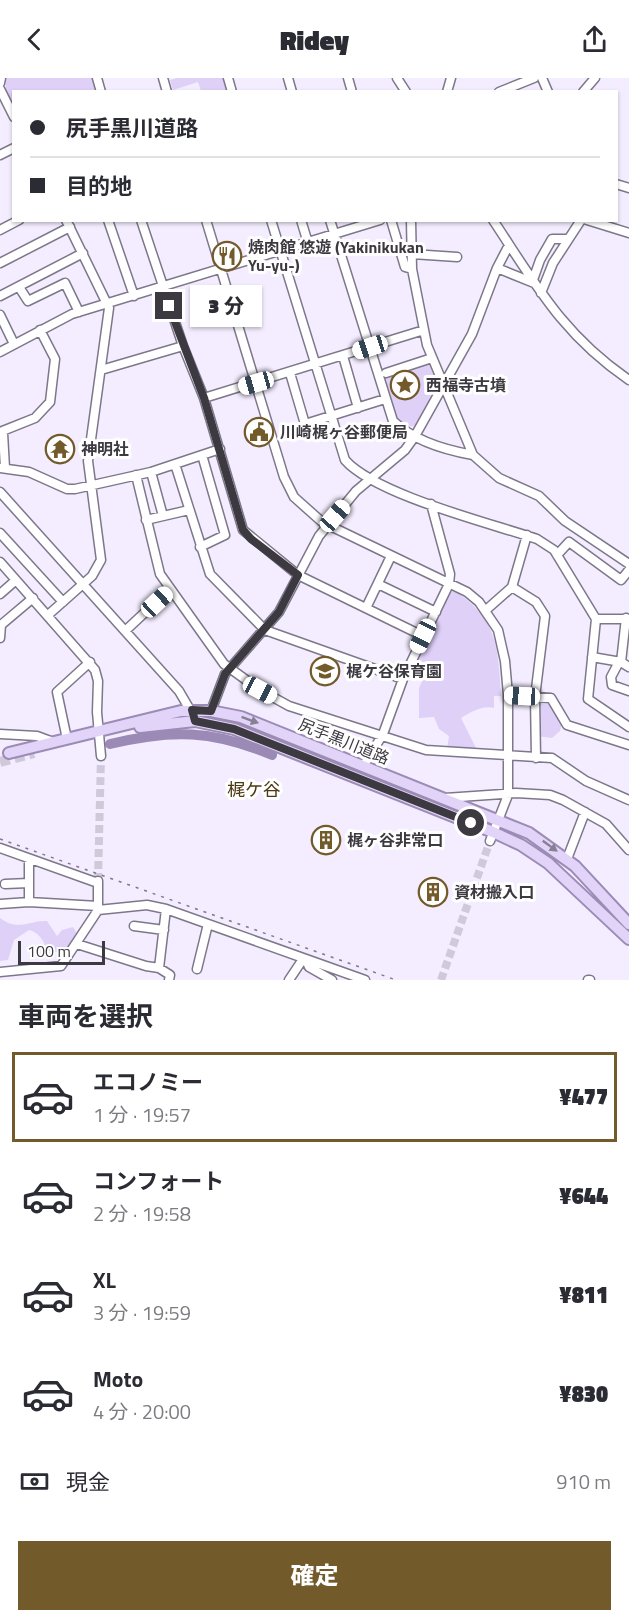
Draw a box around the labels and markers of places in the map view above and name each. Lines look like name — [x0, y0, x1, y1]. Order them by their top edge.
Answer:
place label: 焼肉館 悠遊 (Yakinikukan Yu-yu-) — [248, 235, 424, 277]
restaurant icon: 焼肉館 悠遊 (Yakinikukan Yu-yu-) — [211, 240, 243, 272]
place icon: 西福寺古墳 — [389, 369, 421, 401]
place label: 西福寺古墳 — [426, 373, 506, 397]
public building icon: 川崎梶ヶ谷郵便局 — [243, 416, 275, 448]
place label: 川崎梶ヶ谷郵便局 — [280, 420, 408, 444]
temple icon: 神明社 — [44, 433, 76, 465]
place label: 神明社 — [81, 437, 129, 461]
school or university icon: 梶ケ谷保育園 — [309, 655, 341, 687]
place label: 梶ケ谷保育園 — [346, 659, 442, 683]
building icon: 梶ヶ谷非常口 — [310, 824, 342, 856]
place label: 梶ヶ谷非常口 — [347, 828, 443, 852]
building icon: 資材搬入口 — [417, 876, 449, 908]
place label: 資材搬入口 — [454, 880, 534, 904]

